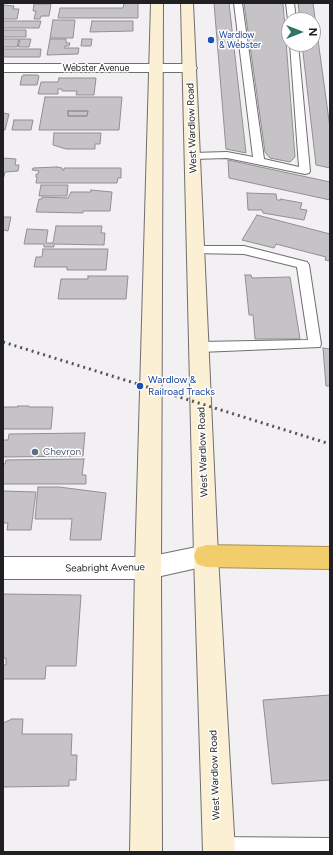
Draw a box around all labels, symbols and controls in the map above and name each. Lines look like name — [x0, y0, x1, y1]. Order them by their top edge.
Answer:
north arrow — [281, 12, 321, 52]
text: N — [306, 28, 319, 36]
place label: Wardlow & Webster — [219, 30, 261, 51]
marker: Wardlow & Webster — [206, 35, 216, 45]
street label: Webster Avenue — [63, 63, 129, 73]
street label: West Wardlow Road — [184, 83, 200, 173]
place label: Wardlow & Railroad Tracks — [148, 374, 215, 398]
marker: Wardlow & Railroad Tracks — [135, 381, 145, 391]
street label: West Wardlow Road — [195, 407, 211, 497]
place label: Chevron — [43, 446, 81, 458]
marker: Chevron — [30, 447, 40, 457]
street label: Seabright Avenue — [65, 561, 145, 575]
street label: West Wardlow Road — [207, 730, 223, 820]

